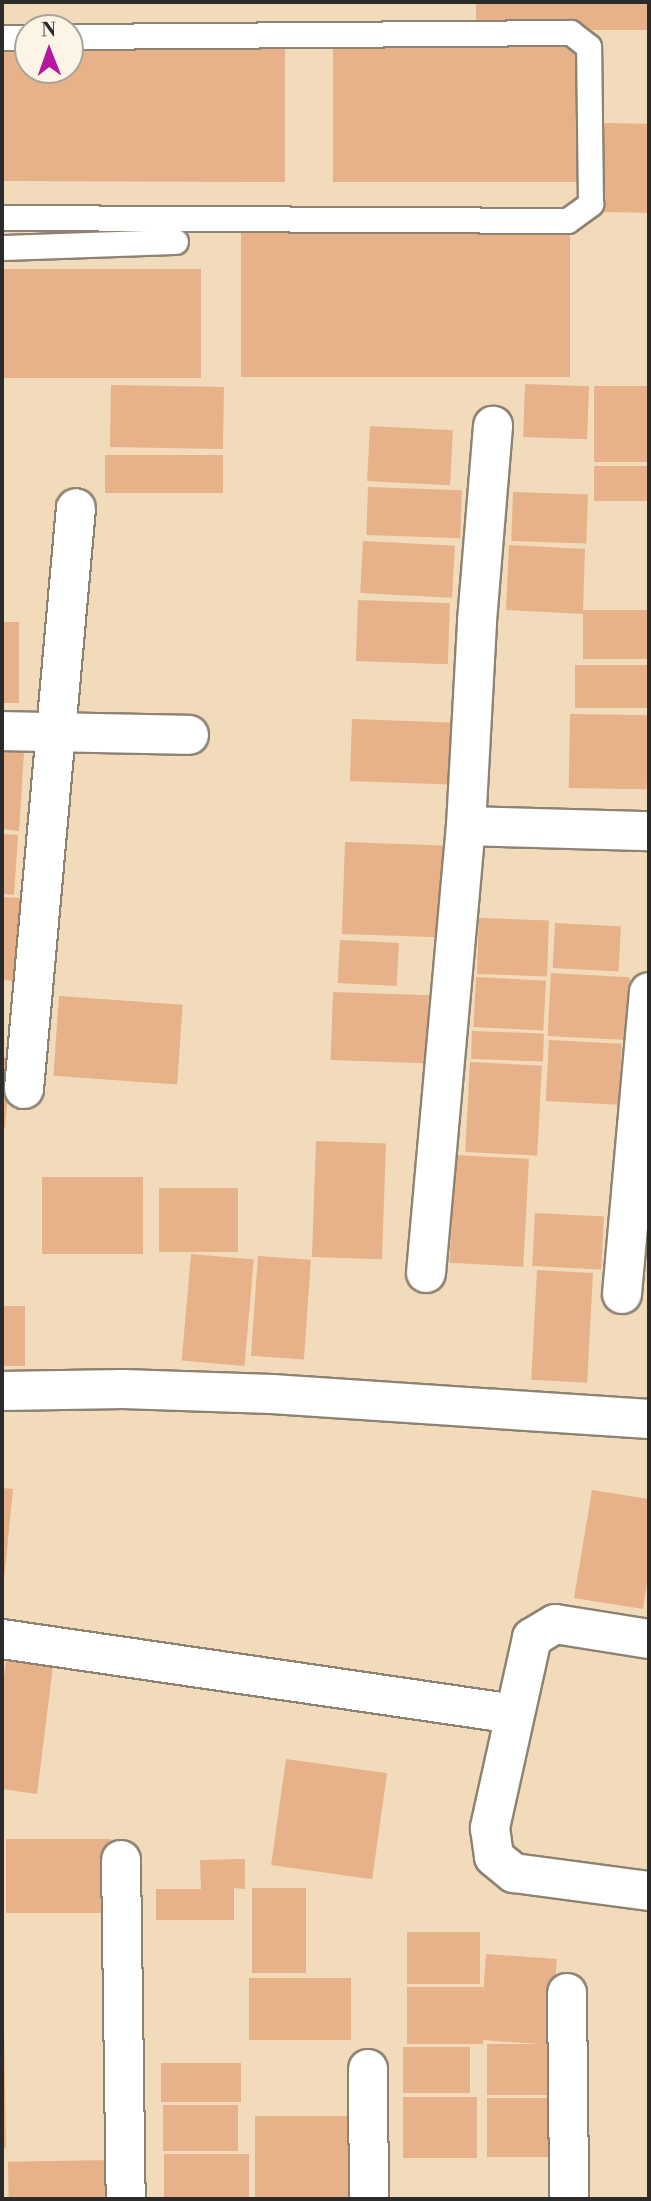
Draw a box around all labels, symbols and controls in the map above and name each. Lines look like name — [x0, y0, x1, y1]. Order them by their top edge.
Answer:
north arrow — [14, 14, 84, 84]
text: N — [41, 18, 56, 42]

